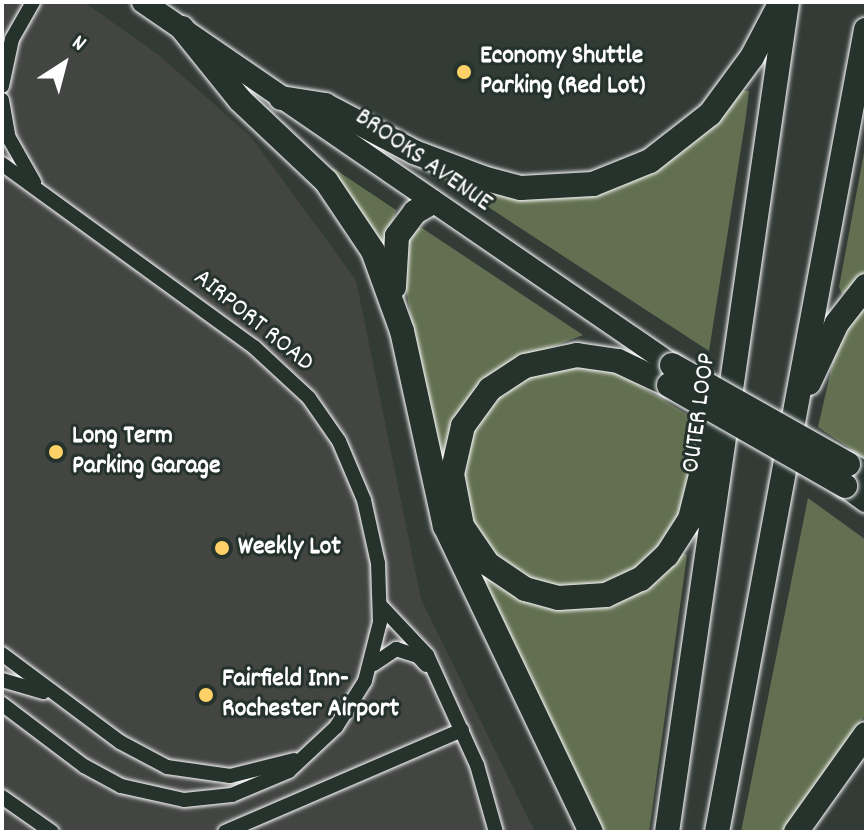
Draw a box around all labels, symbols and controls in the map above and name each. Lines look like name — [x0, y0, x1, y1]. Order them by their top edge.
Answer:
north arrow — [24, 24, 104, 104]
text: N — [65, 28, 92, 60]
place label: Economy Shuttle Parking (Red Lot) — [480, 41, 645, 102]
marker: Economy Shuttle Parking (Red Lot) — [455, 63, 473, 81]
street label: BROOKS AVENUE — [349, 102, 497, 220]
street label: AIRPORT ROAD — [187, 263, 319, 379]
street label: OUTER LOOP — [676, 351, 724, 475]
place label: Long Term Parking Garage — [72, 421, 220, 482]
marker: Long Term Parking Garage — [47, 443, 65, 461]
place label: Weekly Lot — [238, 532, 341, 564]
marker: Weekly Lot — [213, 539, 231, 557]
place label: Fairfield Inn- Rochester Airport — [222, 664, 399, 726]
marker: Fairfield Inn- Rochester Airport — [197, 686, 215, 704]

